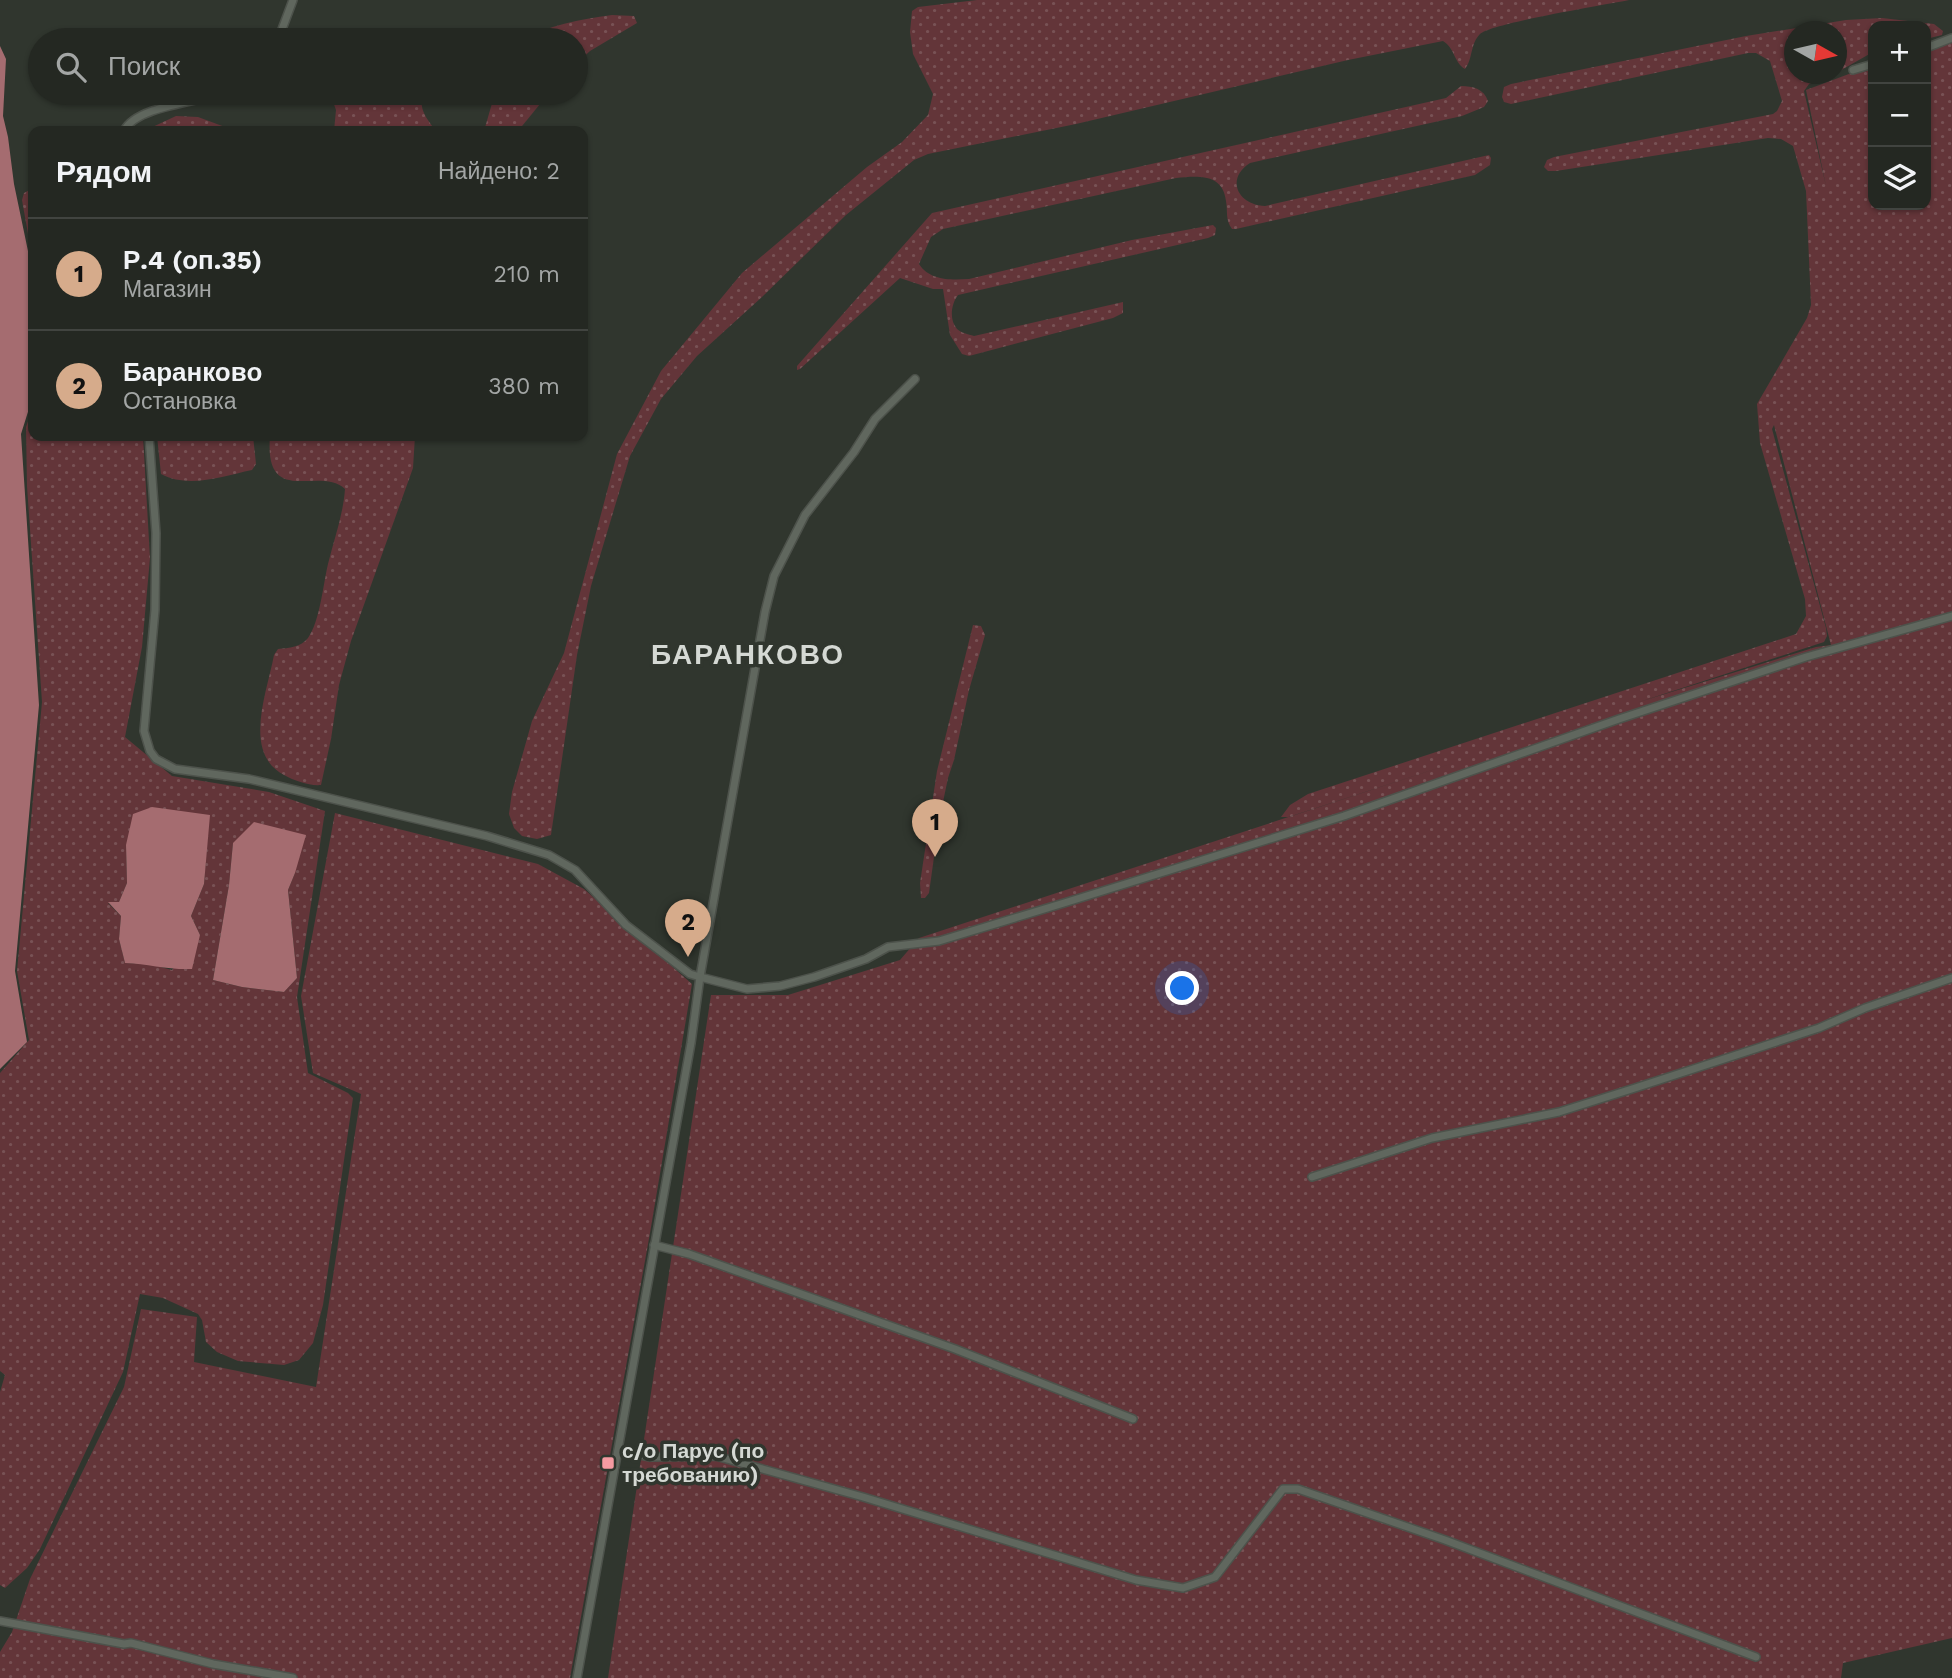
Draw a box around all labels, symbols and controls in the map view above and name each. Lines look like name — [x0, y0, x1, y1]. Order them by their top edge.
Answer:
north arrow — [1784, 21, 1847, 84]
map controls — [1868, 21, 1931, 210]
button: + — [1868, 21, 1931, 84]
search box — [28, 28, 588, 105]
icon: search — [52, 48, 90, 86]
text: Поиск — [108, 51, 180, 81]
button: − — [1868, 84, 1931, 147]
button: layers — [1868, 147, 1931, 210]
text: Рядом — [56, 154, 152, 189]
text: Найдено: 2 — [438, 158, 560, 185]
text: Р.4 (оп.35) — [123, 245, 262, 275]
text: 1 — [74, 261, 84, 288]
text: 210 m — [494, 261, 560, 288]
text: Магазин — [123, 276, 212, 303]
text: Баранково — [123, 357, 262, 387]
text: 2 — [72, 373, 86, 400]
text: 380 m — [488, 373, 560, 400]
text: Остановка — [123, 388, 237, 415]
district label: БАРАНКОВО — [651, 638, 845, 671]
pin: 1 — [912, 799, 958, 857]
pin: 2 — [665, 899, 711, 957]
your location — [1165, 971, 1199, 1005]
place label: с/о Парус (по требованию) — [622, 1438, 764, 1487]
marker: с/о Парус (по требованию) — [600, 1455, 616, 1471]

